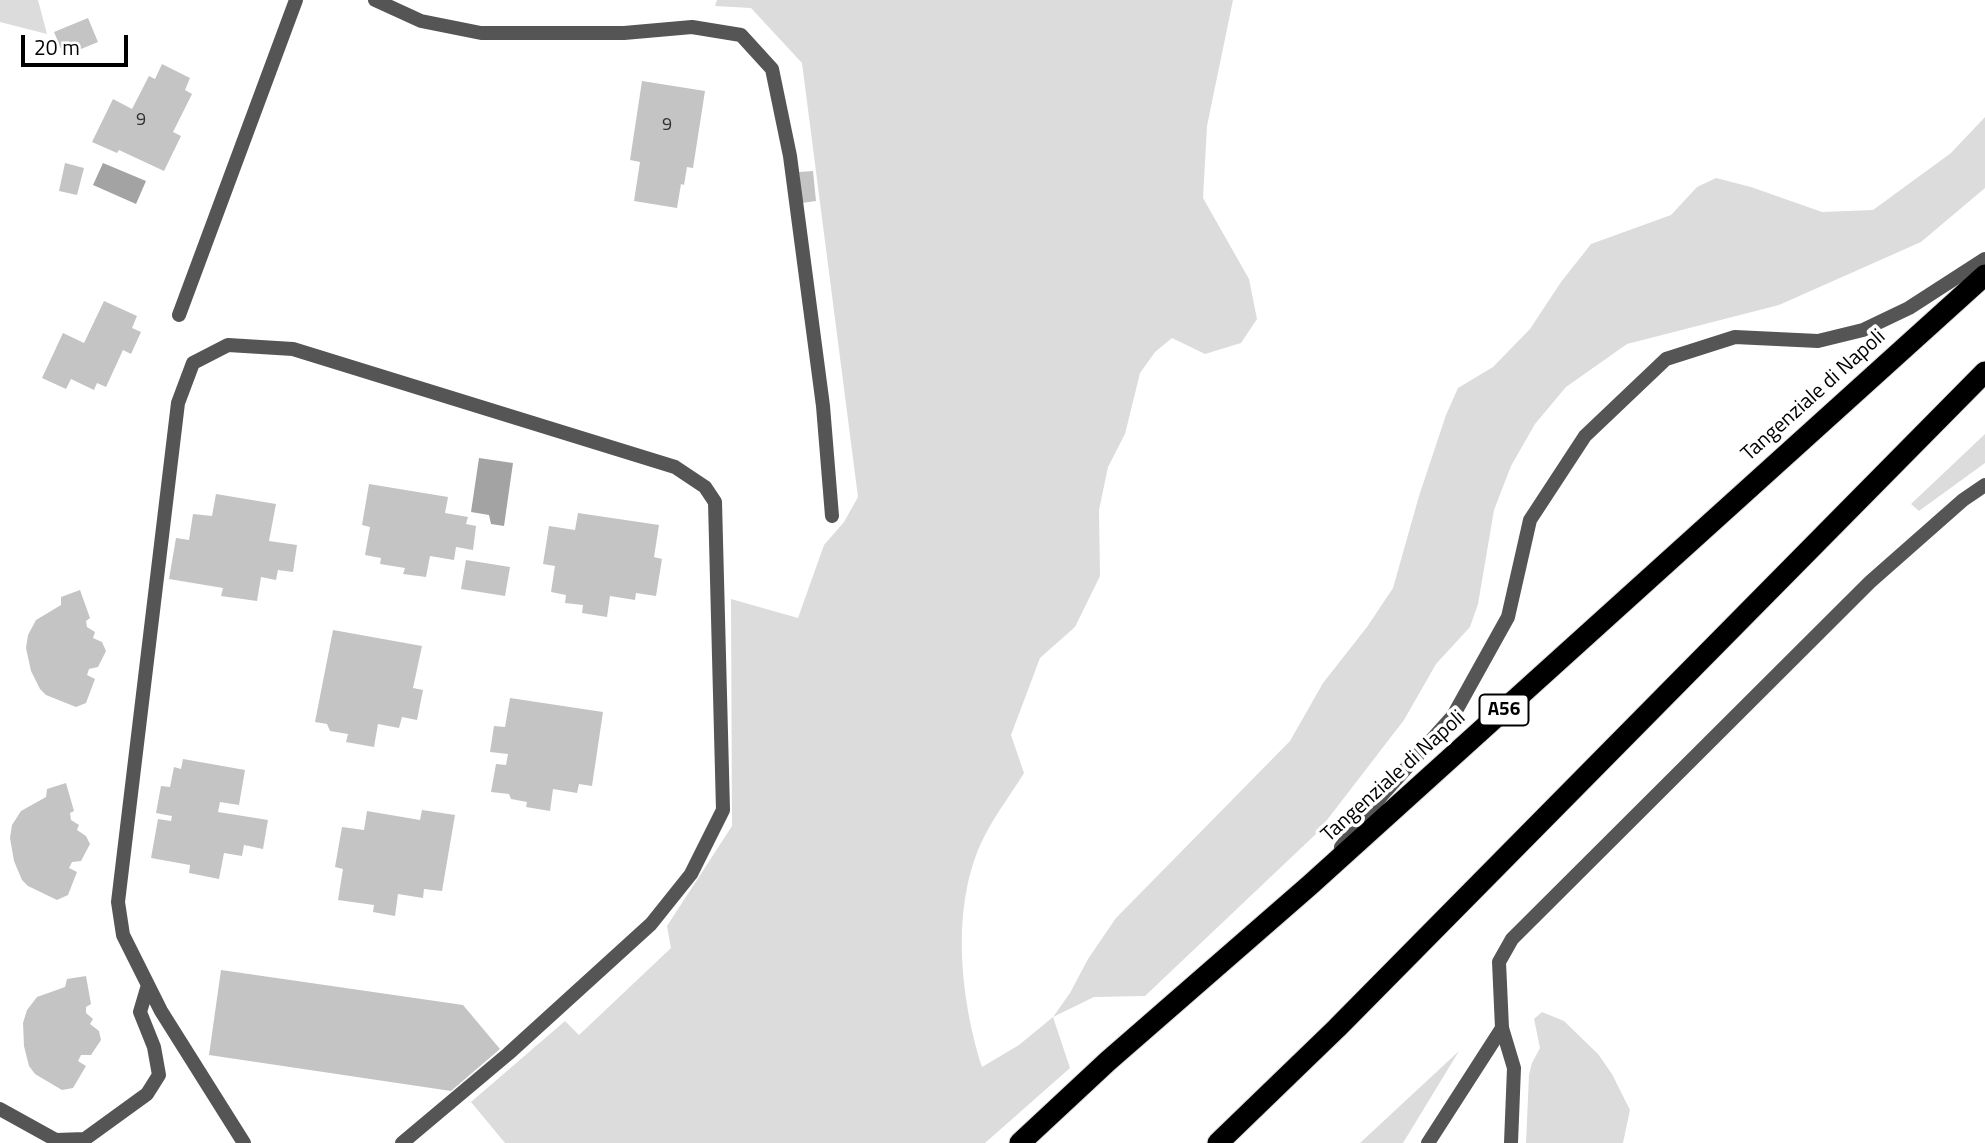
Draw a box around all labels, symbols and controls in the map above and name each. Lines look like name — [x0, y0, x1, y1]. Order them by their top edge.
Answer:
scale bar — [24, 21, 131, 65]
text: 20 m — [34, 31, 80, 63]
house number: 9 — [136, 110, 146, 132]
house number: 9 — [662, 115, 672, 137]
street label: Tangenziale di Napoli — [1737, 325, 1891, 467]
road number: A56 — [1480, 694, 1528, 726]
street label: Tangenziale di Napoli — [1317, 706, 1471, 848]

